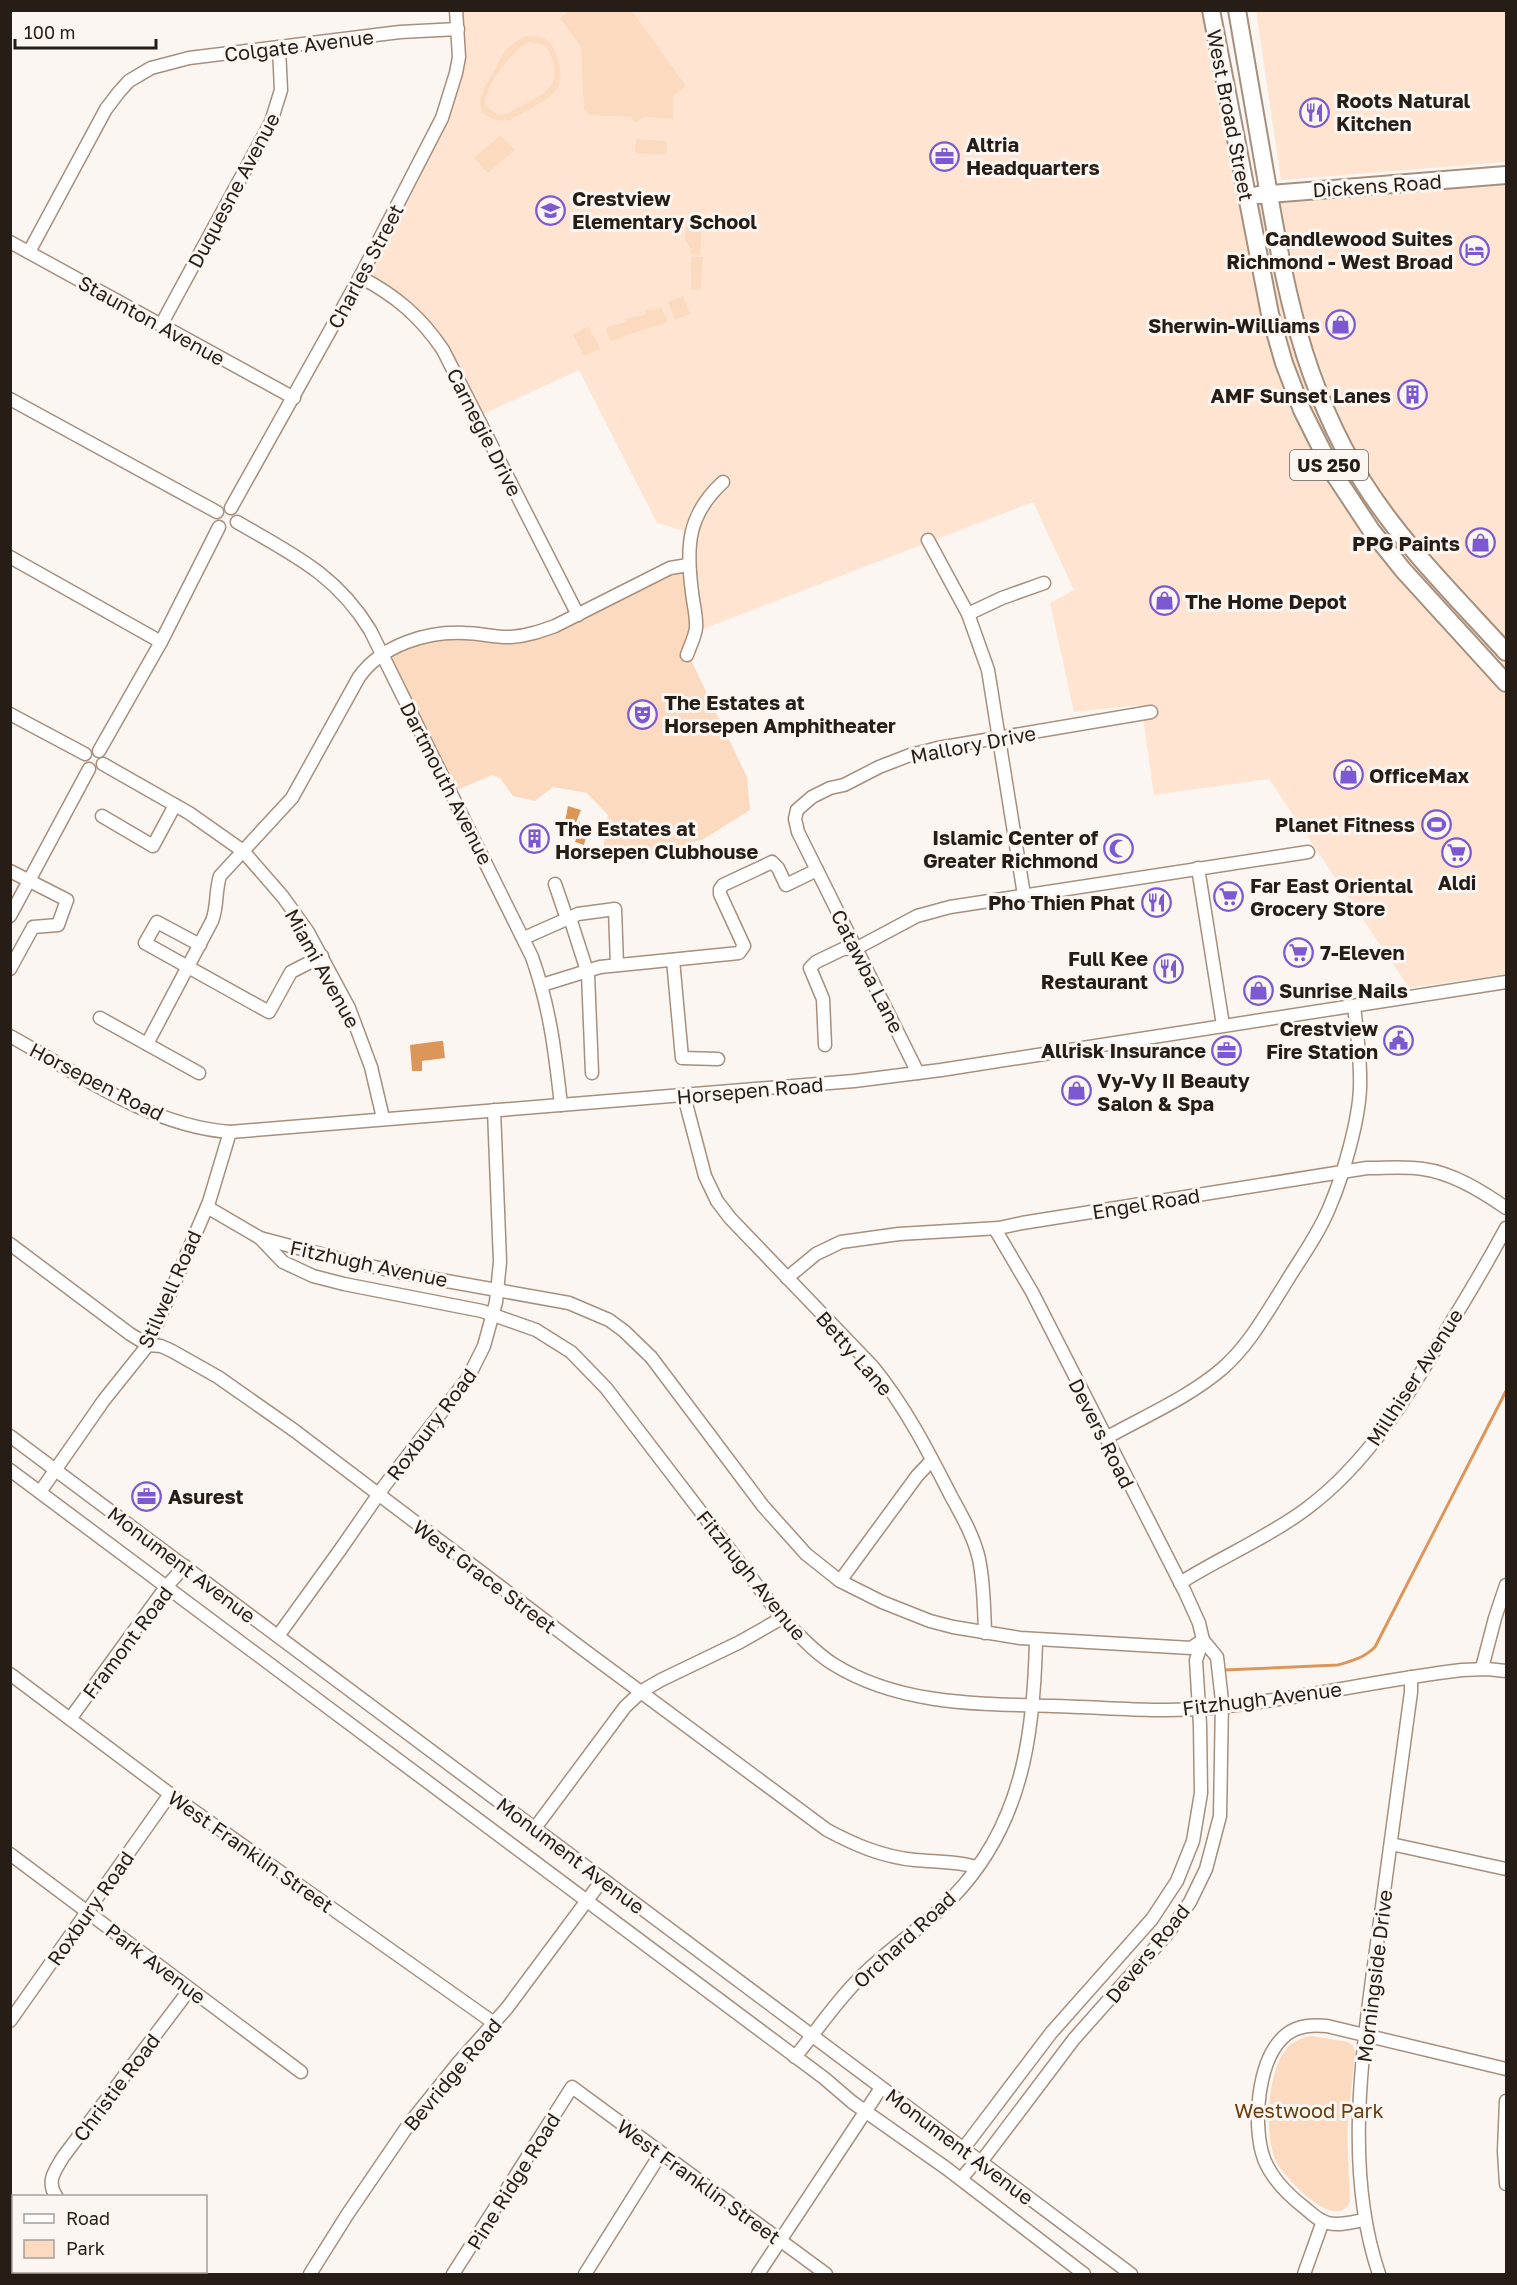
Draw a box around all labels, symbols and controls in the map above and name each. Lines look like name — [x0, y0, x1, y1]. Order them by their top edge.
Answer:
scale bar — [15, 12, 156, 50]
text: 100 m — [24, 21, 75, 43]
street label: Colgate Avenue — [223, 24, 375, 66]
street label: West Broad Street — [1203, 27, 1259, 203]
place label: Roots Natural Kitchen — [1336, 88, 1470, 135]
restaurant icon: Roots Natural Kitchen — [1299, 96, 1331, 128]
street label: Duquesne Avenue — [182, 108, 284, 272]
place label: Altria Headquarters — [966, 132, 1100, 179]
office icon: Altria Headquarters — [929, 140, 961, 172]
street label: Dickens Road — [1311, 169, 1443, 201]
place label: Crestview Elementary School — [572, 186, 757, 233]
school or university icon: Crestview Elementary School — [535, 194, 567, 226]
street label: Charles Street — [322, 200, 408, 332]
place label: Candlewood Suites Richmond - West Broad — [1226, 226, 1453, 273]
hotel icon: Candlewood Suites Richmond - West Broad — [1458, 234, 1490, 266]
street label: Staunton Avenue — [75, 270, 229, 370]
shop icon: Sherwin-Williams — [1325, 309, 1357, 341]
place label: Sherwin-Williams — [1148, 313, 1320, 337]
street label: Carnegie Drive — [442, 364, 528, 500]
building icon: AMF Sunset Lanes — [1396, 379, 1428, 411]
place label: AMF Sunset Lanes — [1211, 383, 1391, 407]
road number: US 250 — [1290, 450, 1368, 480]
shop icon: PPG Paints — [1465, 527, 1497, 559]
place label: PPG Paints — [1352, 531, 1460, 555]
shop icon: The Home Depot — [1148, 585, 1180, 617]
place label: The Home Depot — [1185, 589, 1347, 613]
place label: The Estates at Horsepen Amphitheater — [664, 690, 896, 737]
street label: Dartmouth Avenue — [396, 698, 498, 868]
theatre icon: The Estates at Horsepen Amphitheater — [627, 698, 659, 730]
street label: Mallory Drive — [908, 720, 1038, 768]
shop icon: OfficeMax — [1332, 759, 1364, 791]
place label: OfficeMax — [1369, 763, 1470, 787]
sports icon: Planet Fitness — [1420, 808, 1452, 840]
place label: Planet Fitness — [1275, 812, 1415, 836]
place label: The Estates at Horsepen Clubhouse — [555, 816, 758, 863]
building icon: The Estates at Horsepen Clubhouse — [518, 823, 550, 855]
place label: Islamic Center of Greater Richmond — [923, 825, 1099, 872]
mosque icon: Islamic Center of Greater Richmond — [1103, 832, 1135, 864]
supermarket icon: Aldi — [1441, 836, 1473, 868]
place label: Aldi — [1438, 870, 1476, 894]
place label: Far East Oriental Grocery Store — [1250, 873, 1413, 920]
supermarket icon: Far East Oriental Grocery Store — [1213, 880, 1245, 912]
restaurant icon: Pho Thien Phat — [1140, 886, 1172, 918]
place label: Pho Thien Phat — [988, 890, 1135, 914]
street label: Miami Avenue — [280, 904, 366, 1032]
street label: Catawba Lane — [827, 905, 909, 1037]
supermarket icon: 7-Eleven — [1283, 936, 1315, 968]
place label: 7-Eleven — [1320, 940, 1404, 964]
place label: Full Kee Restaurant — [1041, 946, 1148, 993]
restaurant icon: Full Kee Restaurant — [1153, 953, 1185, 985]
shop icon: Sunrise Nails — [1242, 974, 1274, 1006]
place label: Sunrise Nails — [1279, 978, 1408, 1002]
place label: Crestview Fire Station — [1266, 1016, 1378, 1063]
public building icon: Crestview Fire Station — [1383, 1024, 1415, 1056]
office icon: Allrisk Insurance — [1211, 1034, 1243, 1066]
street label: Horsepen Road — [26, 1037, 168, 1125]
place label: Allrisk Insurance — [1041, 1038, 1206, 1062]
place label: Vy-Vy II Beauty Salon & Spa — [1097, 1068, 1250, 1115]
street label: Horsepen Road — [676, 1072, 824, 1108]
shop icon: Vy-Vy II Beauty Salon & Spa — [1060, 1075, 1092, 1107]
street label: Engel Road — [1090, 1183, 1202, 1223]
street label: Stilwell Road — [132, 1226, 206, 1352]
street label: Fitzhugh Avenue — [288, 1235, 450, 1291]
street label: Millhiser Avenue — [1361, 1304, 1467, 1450]
street label: Betty Lane — [812, 1306, 898, 1400]
street label: Roxbury Road — [381, 1363, 481, 1485]
street label: Devers Road — [1064, 1374, 1140, 1492]
office icon: Asurest — [131, 1480, 163, 1512]
place label: Asurest — [168, 1484, 244, 1508]
street label: Monument Avenue — [103, 1501, 261, 1627]
street label: Fitzhugh Avenue — [692, 1505, 812, 1645]
street label: West Grace Street — [409, 1514, 561, 1638]
street label: Framont Road — [77, 1581, 177, 1703]
street label: Fitzhugh Avenue — [1181, 1676, 1343, 1720]
street label: West Franklin Street — [164, 1785, 338, 1917]
street label: Monument Avenue — [492, 1792, 650, 1918]
street label: Roxbury Road — [42, 1846, 138, 1970]
street label: Orchard Road — [848, 1886, 960, 1992]
street label: Morningside Drive — [1352, 1888, 1396, 2064]
street label: Devers Road — [1100, 1899, 1194, 2007]
street label: Park Avenue — [101, 1918, 211, 2008]
street label: Bevridge Road — [398, 2013, 506, 2135]
street label: Christie Road — [68, 2028, 164, 2146]
street label: Monument Avenue — [881, 2083, 1039, 2209]
park label: Westwood Park — [1234, 2098, 1384, 2122]
street label: Pine Ridge Road — [461, 2108, 565, 2254]
street label: West Franklin Street — [613, 2114, 785, 2248]
legend — [12, 2195, 207, 2273]
text: Road — [66, 2207, 110, 2229]
text: Park — [66, 2237, 105, 2259]

